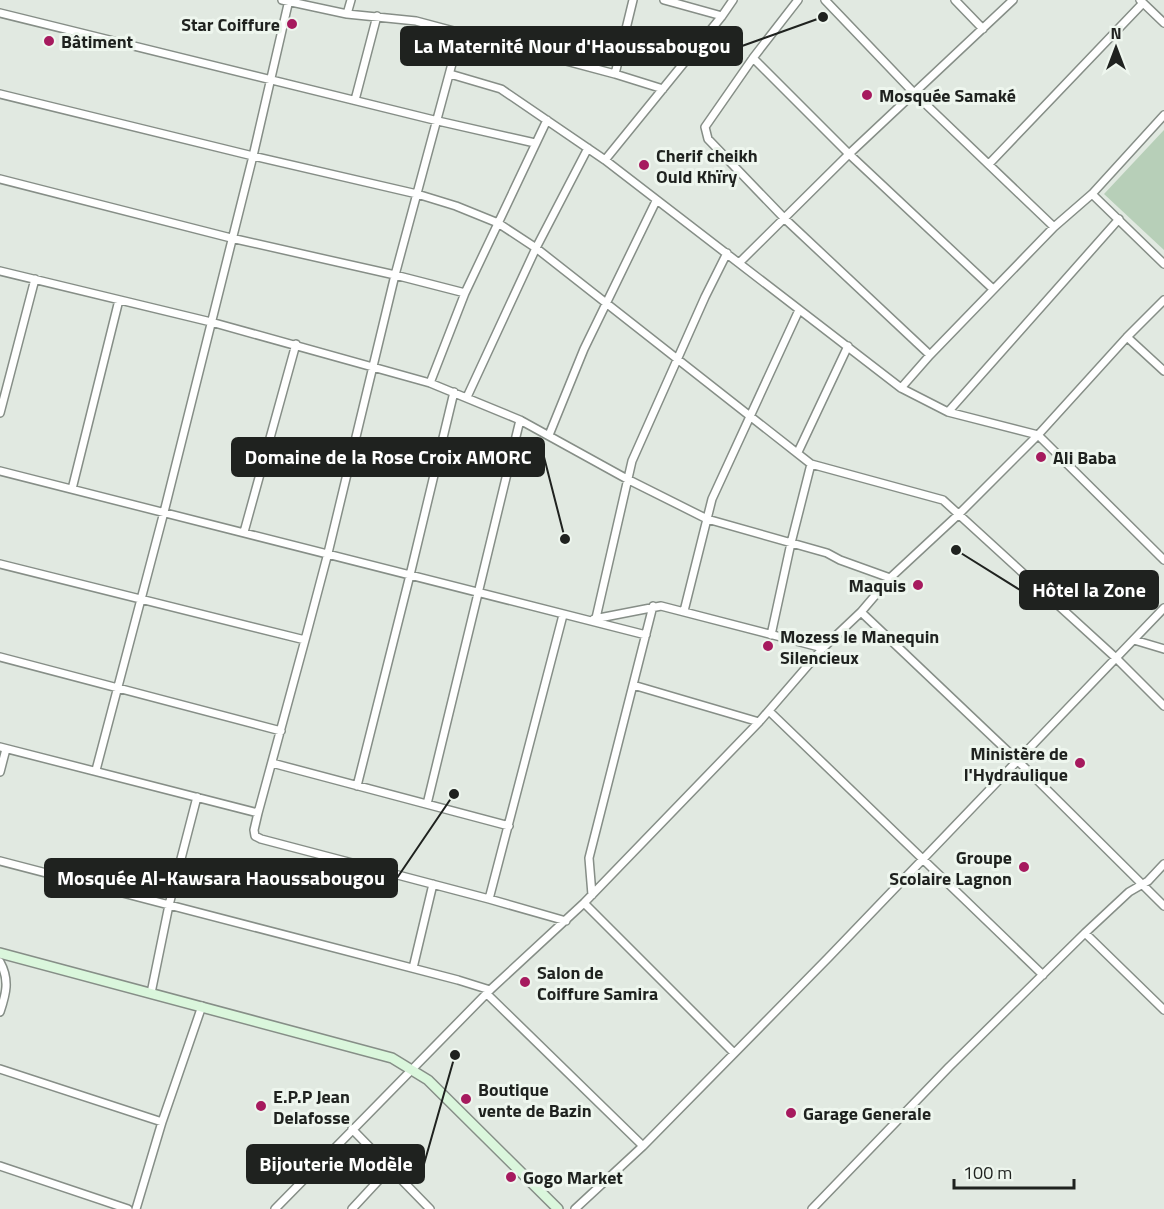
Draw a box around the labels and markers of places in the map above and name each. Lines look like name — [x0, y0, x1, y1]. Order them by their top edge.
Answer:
place label: Star Coiffure — [181, 11, 280, 38]
marker: Star Coiffure — [285, 17, 299, 31]
callout: La Maternité Nour d'Haoussabougou — [401, 27, 742, 65]
place label: Bâtiment — [61, 28, 134, 55]
marker: Bâtiment — [42, 34, 56, 48]
place label: Mosquée Samaké — [879, 82, 1016, 109]
marker: Mosquée Samaké — [860, 88, 874, 102]
place label: Cherif cheikh Ould Khïry — [656, 142, 758, 190]
marker: Cherif cheikh Ould Khïry — [637, 158, 651, 172]
callout: Domaine de la Rose Croix AMORC — [232, 438, 544, 476]
place label: Ali Baba — [1053, 444, 1116, 471]
marker: Ali Baba — [1034, 450, 1048, 464]
callout: Hôtel la Zone — [1020, 571, 1158, 609]
place label: Maquis — [848, 572, 906, 599]
marker: Maquis — [911, 578, 925, 592]
place label: Mozess le Manequin Silencieux — [780, 623, 939, 671]
marker: Mozess le Manequin Silencieux — [761, 639, 775, 653]
place label: Ministère de l'Hydraulique — [964, 740, 1068, 788]
marker: Ministère de l'Hydraulique — [1073, 756, 1087, 770]
place label: Groupe Scolaire Lagnon — [889, 844, 1012, 892]
callout: Mosquée Al-Kawsara Haoussabougou — [45, 859, 397, 897]
marker: Groupe Scolaire Lagnon — [1017, 860, 1031, 874]
place label: Salon de Coiffure Samira — [537, 959, 658, 1007]
marker: Salon de Coiffure Samira — [518, 975, 532, 989]
place label: Boutique vente de Bazin — [478, 1076, 592, 1124]
place label: E.P.P Jean Delafosse — [273, 1083, 350, 1131]
marker: Boutique vente de Bazin — [459, 1092, 473, 1106]
marker: E.P.P Jean Delafosse — [254, 1099, 268, 1113]
place label: Garage Generale — [803, 1100, 931, 1127]
marker: Garage Generale — [784, 1106, 798, 1120]
callout: Bijouterie Modèle — [247, 1145, 424, 1183]
place label: Gogo Market — [523, 1164, 623, 1191]
marker: Gogo Market — [504, 1170, 518, 1184]

